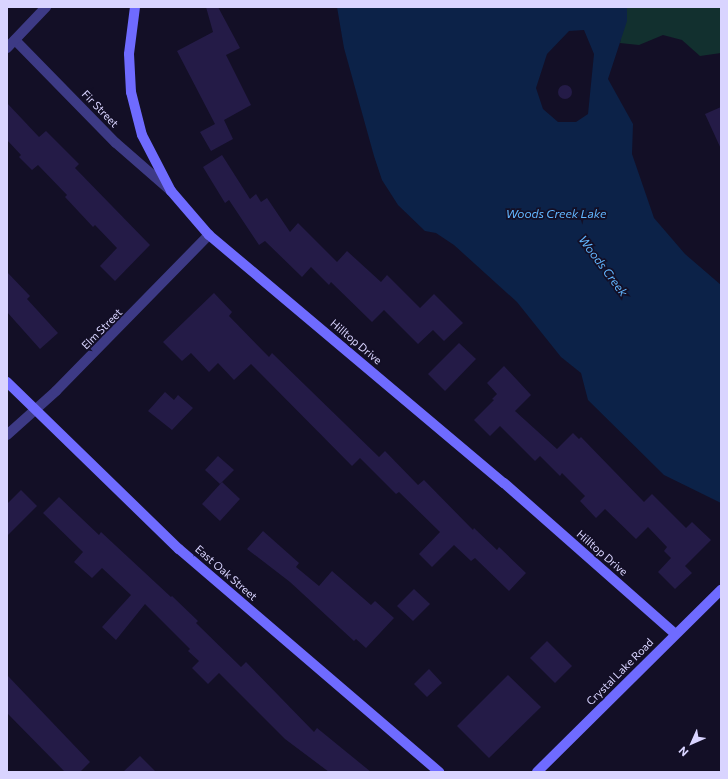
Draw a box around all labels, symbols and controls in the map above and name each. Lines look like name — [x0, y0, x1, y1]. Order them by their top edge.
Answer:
street label: Fir Street — [79, 88, 121, 130]
water label: Woods Creek Lake — [506, 207, 606, 221]
water label: Woods Creek — [575, 233, 631, 299]
street label: Elm Street — [79, 306, 125, 352]
street label: Hilltop Drive — [328, 317, 384, 367]
street label: Hilltop Drive — [574, 527, 630, 579]
street label: East Oak Street — [192, 543, 260, 603]
street label: Crystal Lake Road — [584, 636, 656, 708]
north arrow — [672, 723, 712, 763]
text: N — [676, 744, 691, 759]

